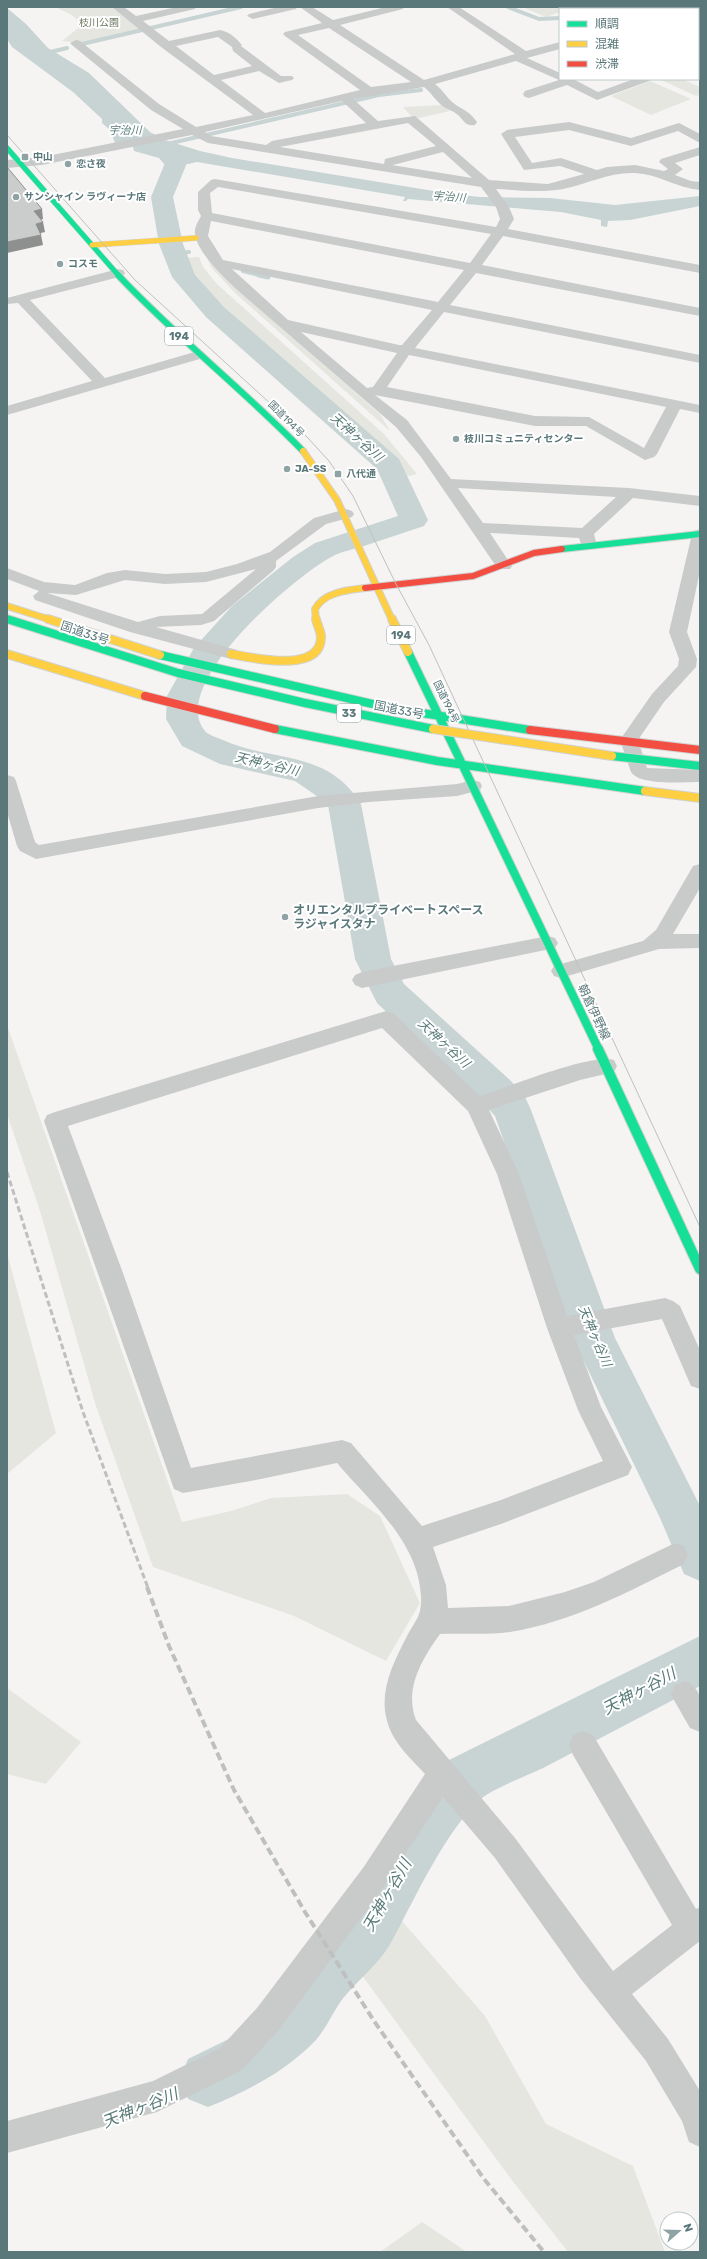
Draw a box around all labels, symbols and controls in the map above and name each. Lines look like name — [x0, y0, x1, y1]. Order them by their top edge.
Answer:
legend — [559, 8, 699, 80]
park label: 枝川公園 — [79, 17, 119, 29]
text: 順調 — [595, 17, 619, 31]
text: 混雑 — [595, 37, 619, 51]
text: 渋滞 — [595, 57, 619, 71]
water label: 宇治川 — [109, 124, 142, 137]
place label: 中山 — [33, 151, 53, 163]
marker: 中山 — [20, 152, 30, 162]
place label: 恋さ夜 — [76, 158, 106, 170]
marker: 恋さ夜 — [63, 159, 73, 169]
water label: 宇治川 — [432, 189, 467, 205]
place label: サンシャイン ラヴィーナ店 — [24, 191, 146, 203]
marker: サンシャイン ラヴィーナ店 — [11, 192, 21, 202]
place label: コスモ — [68, 258, 98, 270]
marker: コスモ — [55, 259, 65, 269]
road number: 194 — [165, 327, 193, 345]
street label: 国道194号 — [265, 398, 307, 440]
water label: 天神ヶ谷川 — [328, 410, 388, 466]
place label: 枝川コミュニティセンター — [464, 433, 583, 445]
marker: 枝川コミュニティセンター — [451, 434, 461, 444]
place label: JA-SS — [295, 463, 327, 475]
marker: JA-SS — [282, 464, 292, 474]
place label: 八代通 — [346, 468, 376, 480]
marker: 八代通 — [333, 469, 343, 479]
street label: 国道33号 — [59, 619, 111, 647]
road number: 194 — [387, 626, 415, 644]
street label: 国道194号 — [430, 679, 462, 725]
street label: 国道33号 — [373, 698, 425, 722]
road number: 33 — [337, 704, 361, 722]
water label: 天神ヶ谷川 — [234, 749, 302, 779]
place label: オリエンタルプライベートスペース ラジャイスタナ — [293, 903, 484, 931]
marker: オリエンタルプライベートスペース ラジャイスタナ — [280, 912, 290, 922]
street label: 朝倉伊野線 — [575, 982, 613, 1042]
water label: 天神ヶ谷川 — [415, 1015, 474, 1072]
water label: 天神ヶ谷川 — [575, 1303, 615, 1371]
water label: 天神ヶ谷川 — [599, 1663, 681, 1718]
water label: 天神ヶ谷川 — [359, 1854, 416, 1934]
water label: 天神ヶ谷川 — [99, 2083, 182, 2132]
north arrow — [659, 2211, 699, 2251]
text: N — [680, 2222, 695, 2234]

